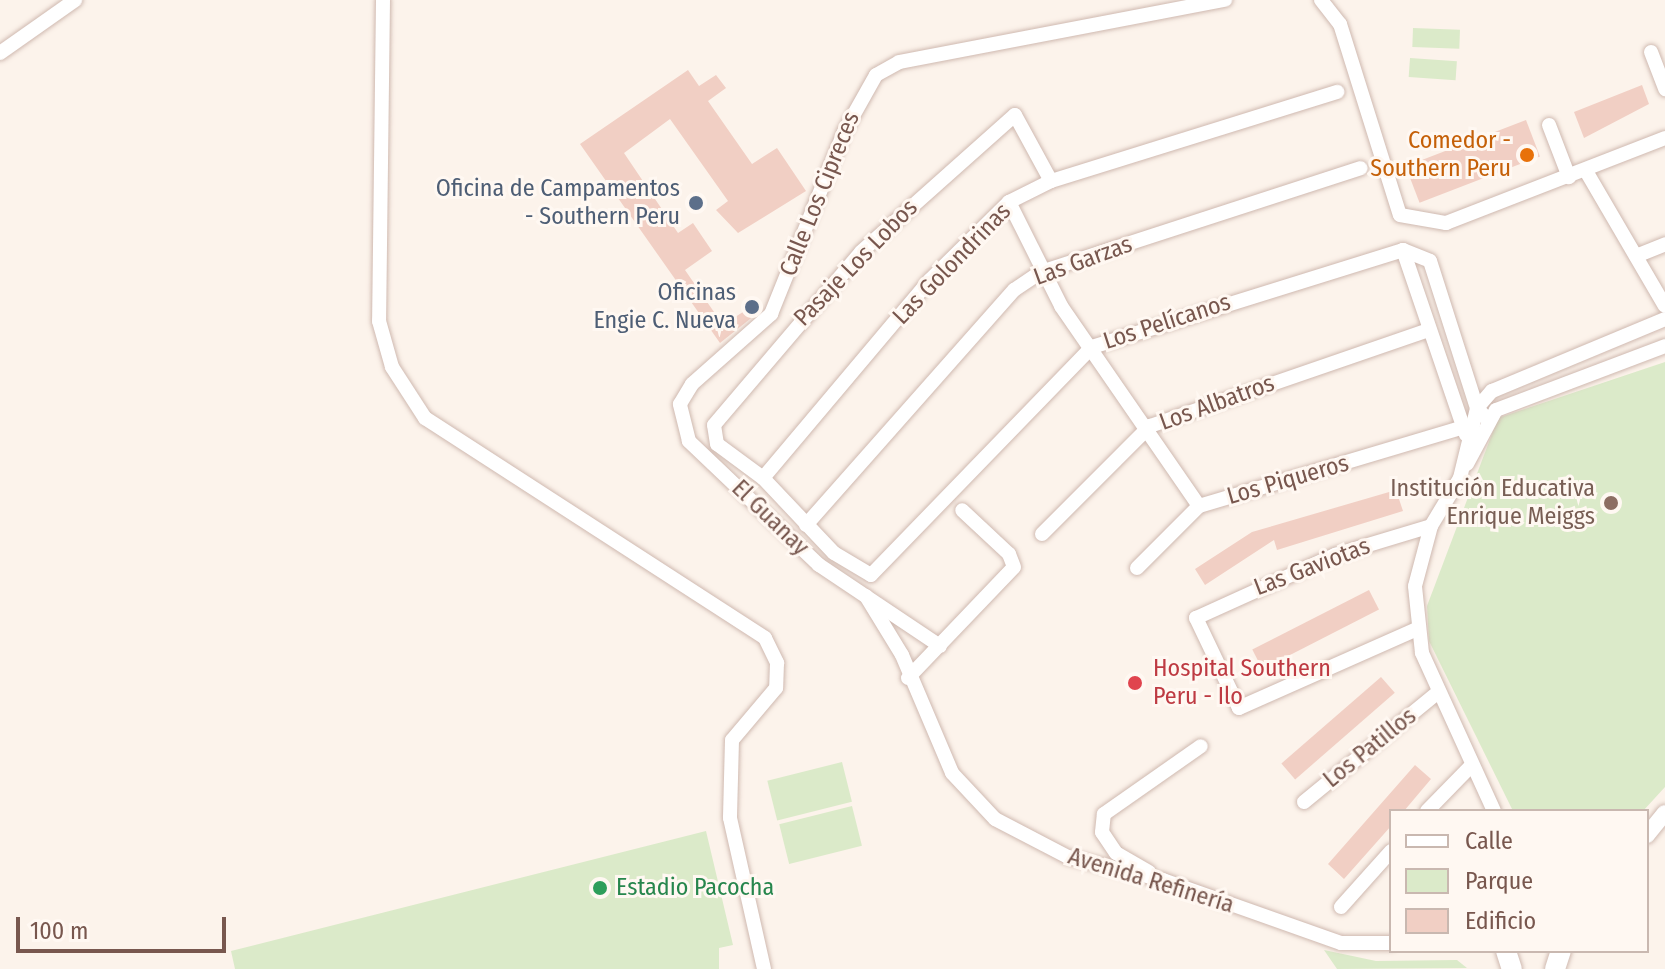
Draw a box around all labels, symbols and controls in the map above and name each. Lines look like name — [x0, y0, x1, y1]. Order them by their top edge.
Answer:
street label: Calle Los Cipreces — [774, 108, 866, 280]
place label: Comedor - Southern Peru — [1370, 127, 1511, 183]
marker: Comedor - Southern Peru — [1518, 146, 1536, 164]
place label: Oficina de Campamentos - Southern Peru — [436, 175, 680, 231]
marker: Oficina de Campamentos - Southern Peru — [687, 194, 705, 212]
street label: Pasaje Los Lobos — [788, 194, 924, 332]
street label: Las Golondrinas — [887, 197, 1017, 331]
street label: Las Garzas — [1030, 230, 1136, 292]
place label: Oficinas Engie C. Nueva — [594, 279, 736, 335]
street label: Los Pelícanos — [1100, 288, 1234, 356]
marker: Oficinas Engie C. Nueva — [743, 298, 761, 316]
street label: Los Albatros — [1156, 369, 1278, 437]
street label: Los Piqueros — [1224, 449, 1352, 511]
street label: El Guanay — [726, 474, 814, 562]
place label: Institución Educativa Enrique Meiggs — [1390, 475, 1595, 531]
marker: Institución Educativa Enrique Meiggs — [1602, 494, 1620, 512]
street label: Las Gaviotas — [1250, 532, 1374, 602]
place label: Hospital Southern Peru - Ilo — [1153, 655, 1331, 711]
marker: Hospital Southern Peru - Ilo — [1124, 672, 1146, 694]
street label: Los Patillos — [1318, 702, 1422, 794]
legend — [1389, 809, 1649, 953]
text: Calle — [1465, 827, 1513, 855]
street label: Avenida Refinería — [1065, 842, 1237, 920]
text: Parque — [1465, 867, 1533, 895]
place label: Estadio Pacocha — [616, 874, 774, 902]
marker: Estadio Pacocha — [591, 879, 609, 897]
scale bar — [20, 901, 230, 951]
text: Edificio — [1465, 907, 1536, 935]
text: 100 m — [30, 917, 88, 945]

